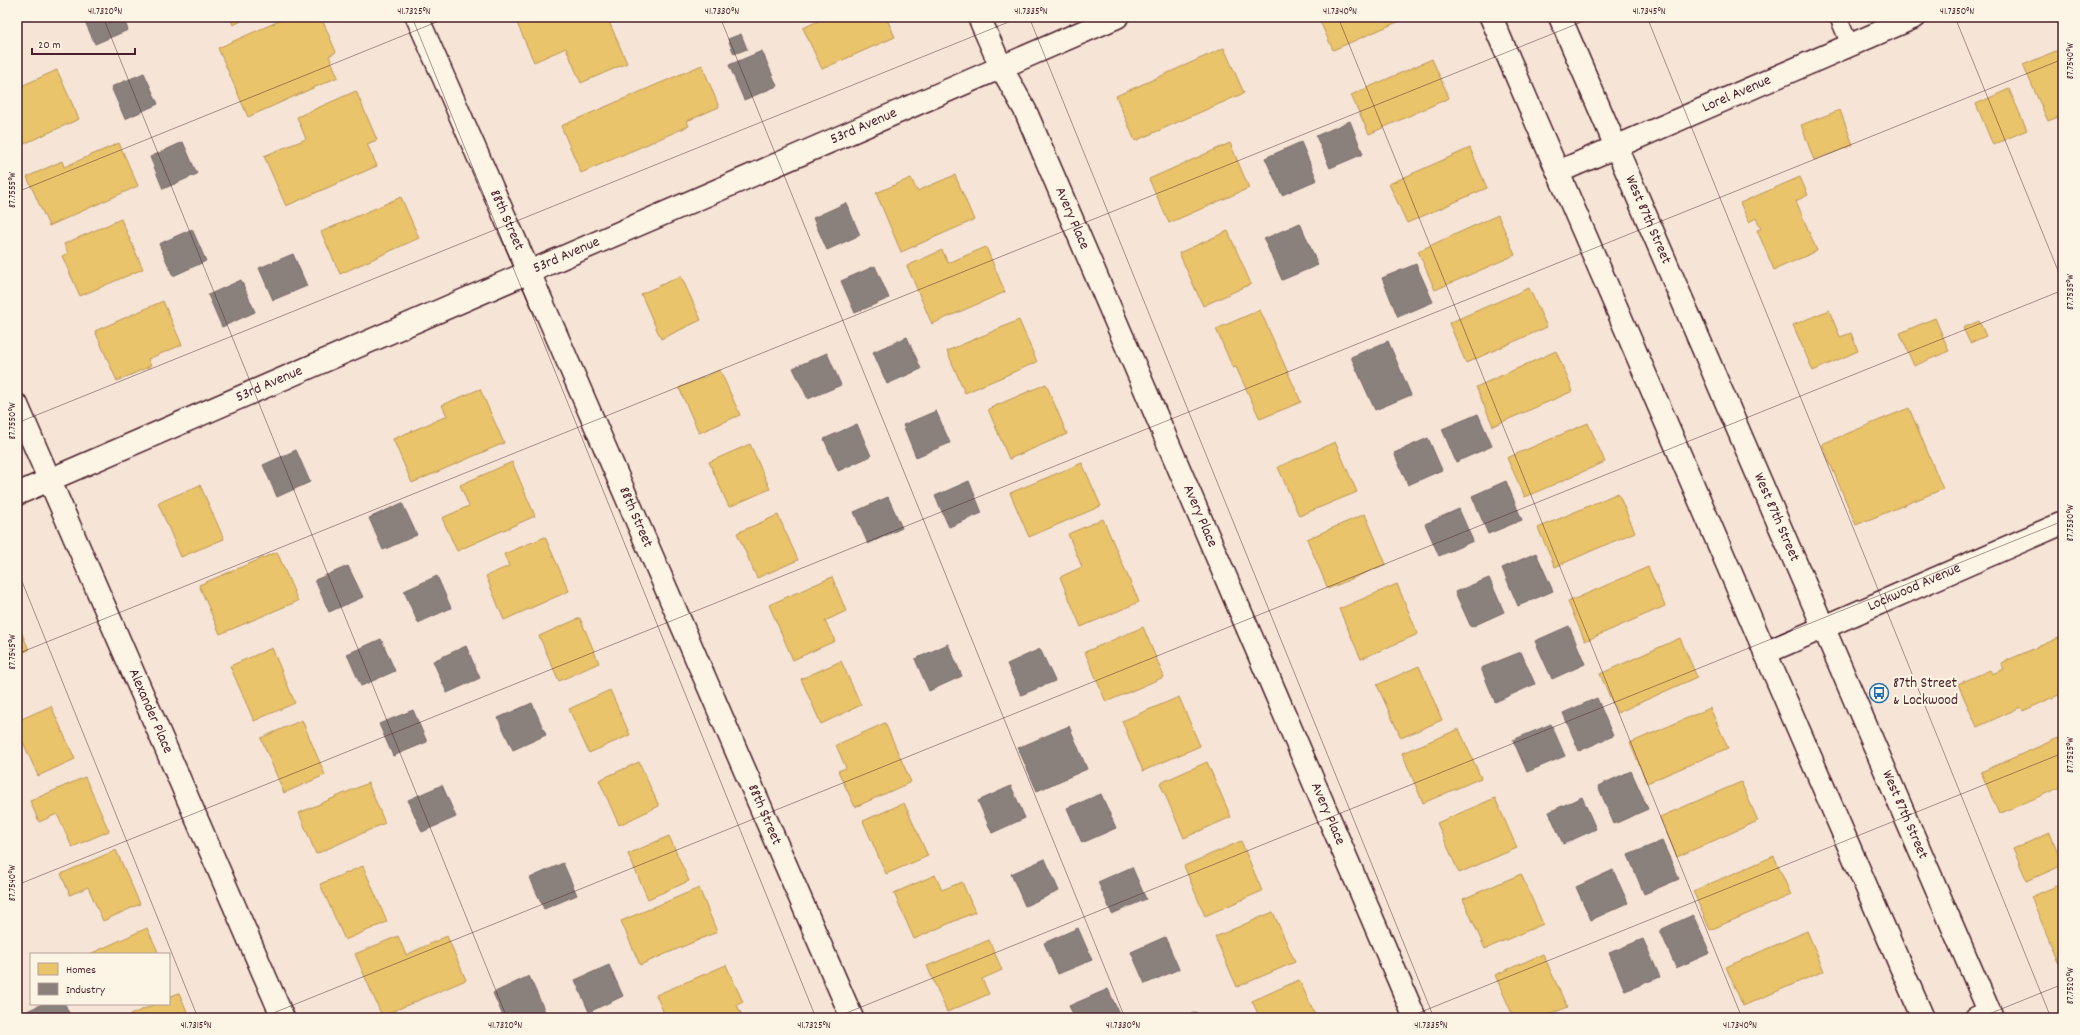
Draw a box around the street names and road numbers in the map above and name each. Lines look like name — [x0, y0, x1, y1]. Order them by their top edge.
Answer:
street label: Lorel Avenue — [1699, 70, 1775, 119]
street label: 53rd Avenue — [827, 102, 901, 151]
street label: West 87th Street — [1619, 172, 1677, 268]
street label: Avery Place — [1048, 184, 1095, 254]
street label: 88th Street — [483, 186, 529, 255]
street label: 53rd Avenue — [530, 231, 604, 280]
street label: 53rd Avenue — [232, 360, 307, 409]
street label: West 87th Street — [1747, 470, 1805, 566]
street label: Avery Place — [1176, 481, 1223, 551]
street label: 88th Street — [612, 484, 658, 552]
street label: Lockwood Avenue — [1864, 558, 1965, 618]
street label: Alexander Place — [122, 665, 178, 758]
street label: West 87th Street — [1875, 767, 1933, 863]
street label: Avery Place — [1304, 779, 1351, 849]
street label: 88th Street — [741, 781, 787, 849]

